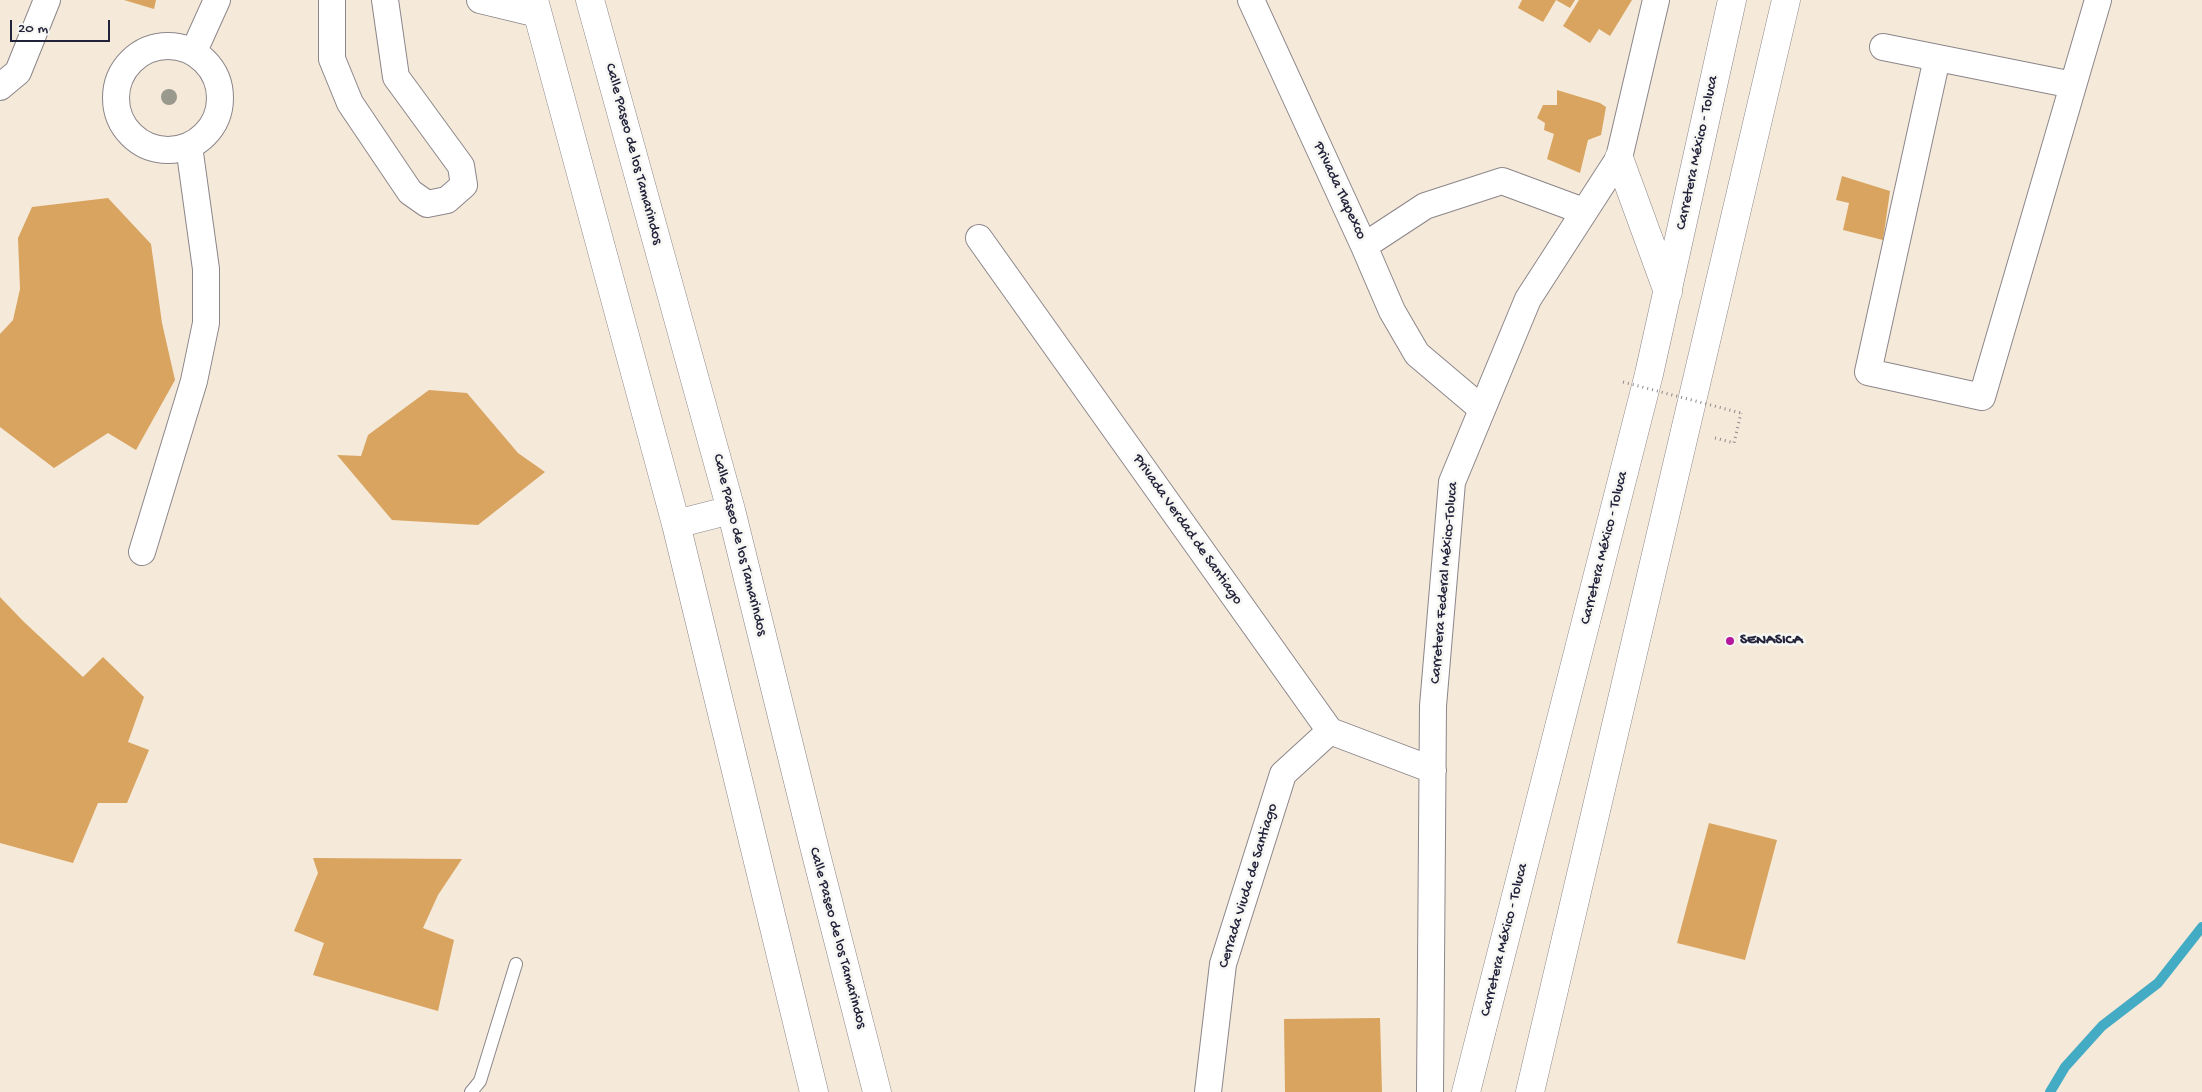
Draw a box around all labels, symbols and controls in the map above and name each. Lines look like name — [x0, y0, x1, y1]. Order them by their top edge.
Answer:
scale bar — [12, 10, 112, 42]
text: 20 m — [18, 20, 48, 38]
street label: Calle Paseo de los Tamarindos — [600, 62, 666, 246]
street label: Carretera México - Toluca — [1673, 74, 1723, 232]
street label: Privada Tlapexco — [1308, 139, 1370, 243]
street label: Privada Verdad de Santiago — [1128, 451, 1246, 609]
street label: Calle Paseo de los Tamarindos — [708, 452, 770, 638]
street label: Carretera México - Toluca — [1577, 470, 1633, 626]
street label: Carretera Federal México-Toluca — [1427, 481, 1463, 685]
place label: SENASICA — [1740, 632, 1802, 650]
marker: SENASICA — [1724, 635, 1736, 647]
street label: Cerrada Viuda de Santiago — [1215, 801, 1283, 971]
street label: Calle Paseo de los Tamarindos — [804, 846, 870, 1030]
street label: Carretera México - Toluca — [1477, 862, 1533, 1018]

